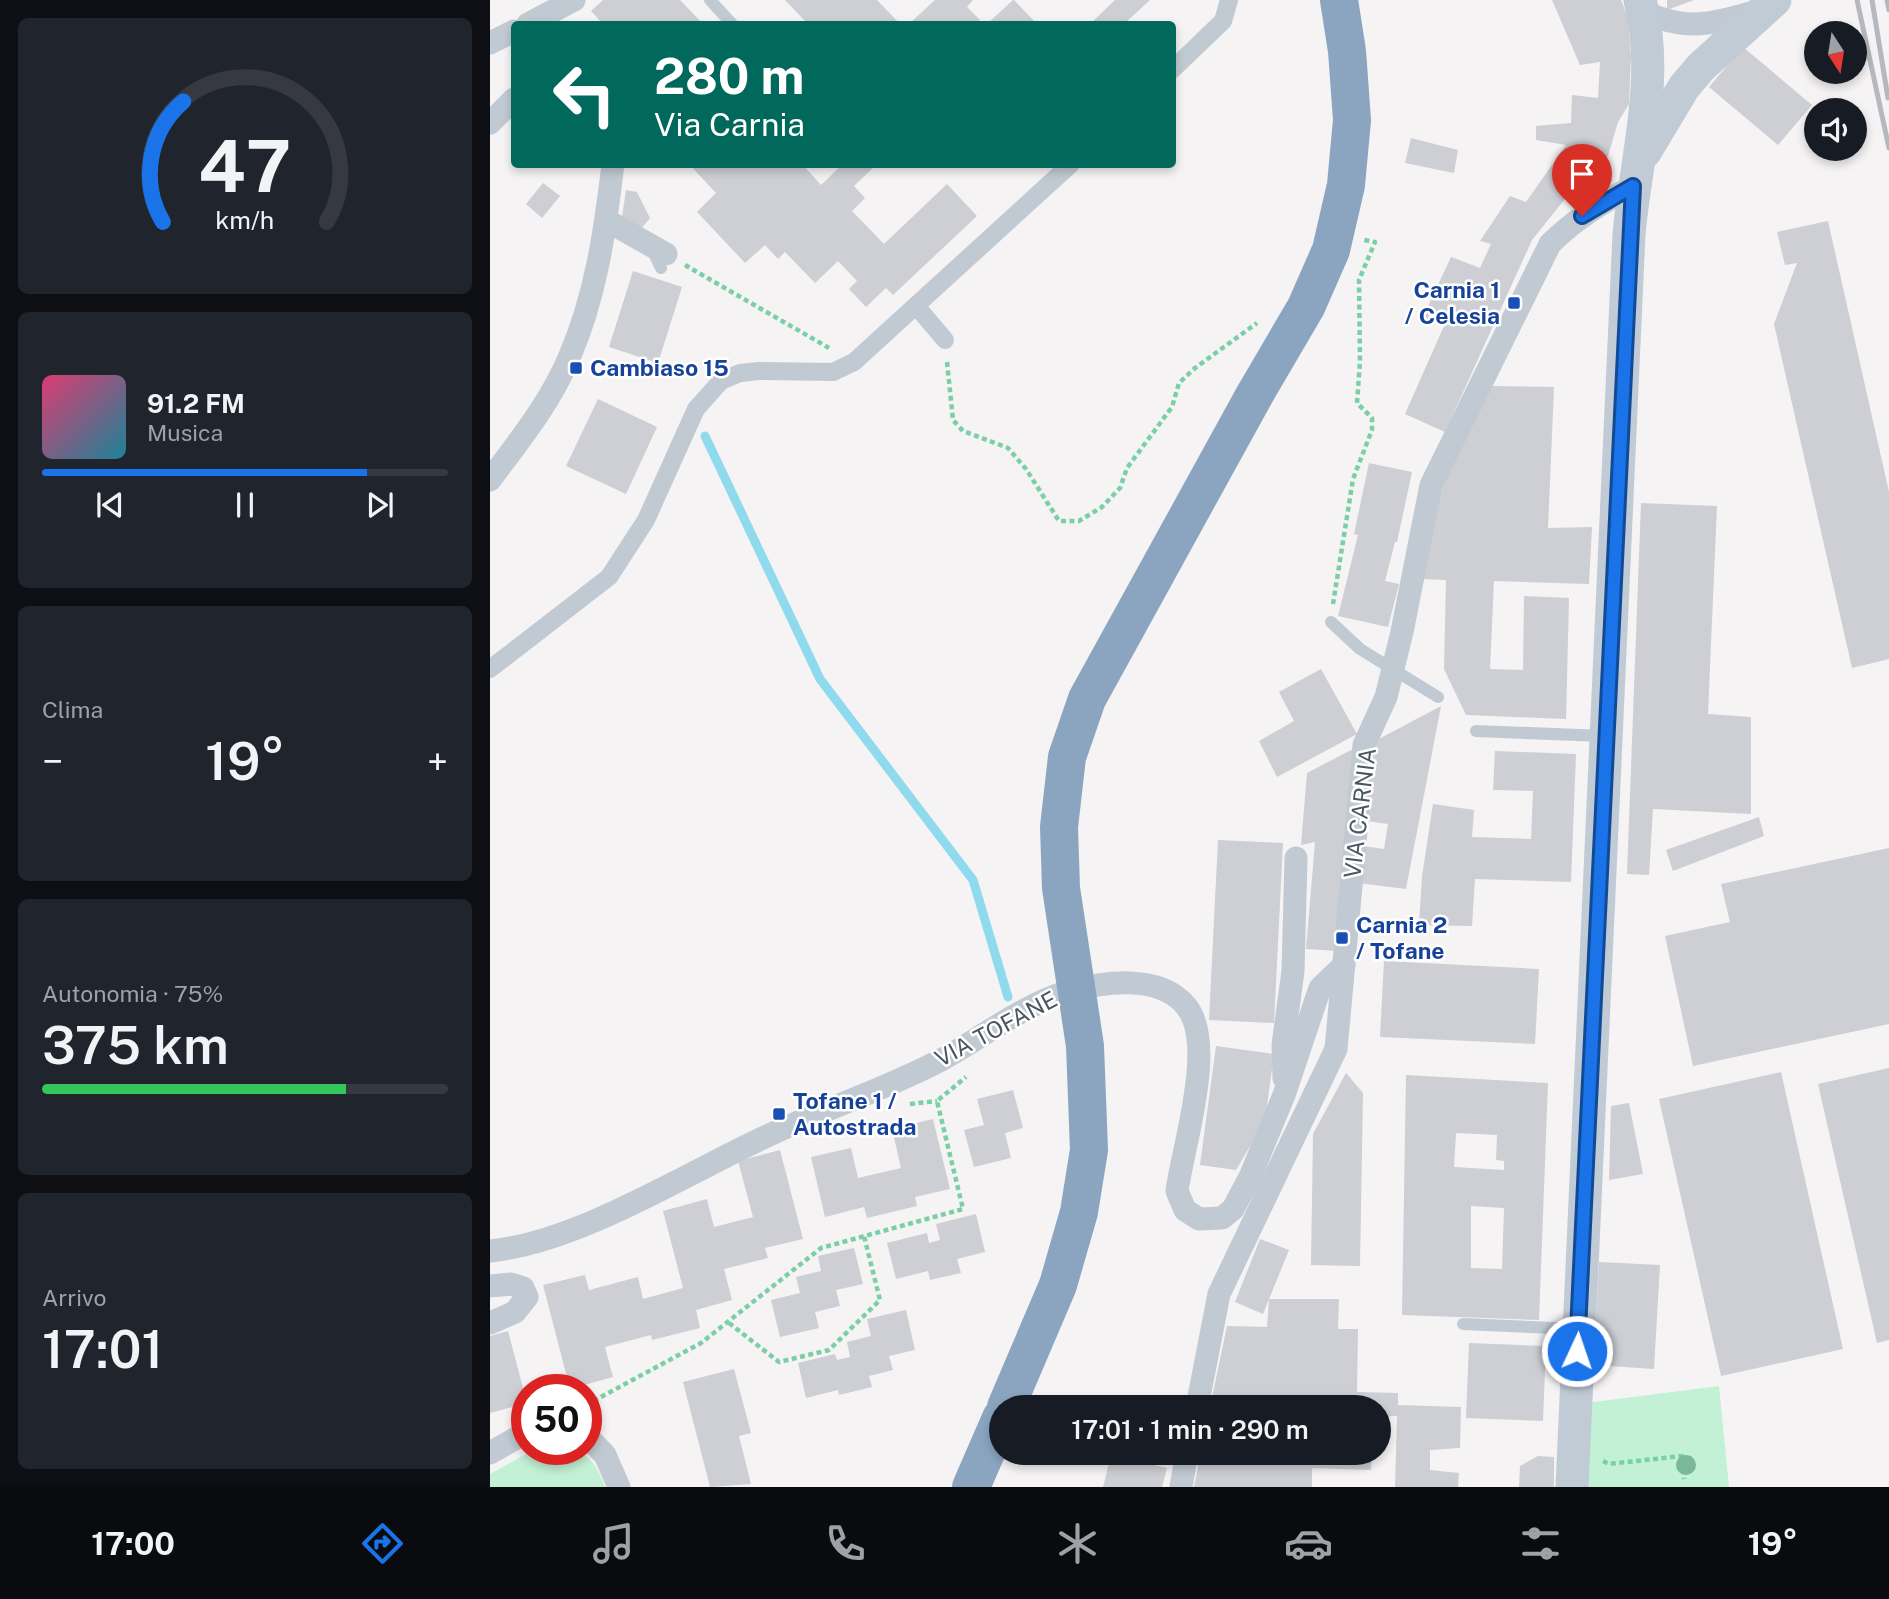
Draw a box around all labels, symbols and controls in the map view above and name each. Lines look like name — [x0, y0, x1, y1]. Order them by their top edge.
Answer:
north arrow — [1804, 21, 1867, 84]
map controls — [1804, 21, 1867, 161]
text: 280 m — [654, 47, 804, 105]
icon: left — [539, 49, 630, 140]
button: sound — [1804, 98, 1867, 161]
text: Via Carnia — [654, 106, 805, 143]
text: 47 — [198, 123, 292, 208]
pin — [1552, 144, 1612, 216]
icon: arrive — [1563, 155, 1601, 193]
text: km/h — [216, 205, 274, 235]
place label: Carnia 1 / Celesia — [1405, 276, 1500, 329]
marker: Carnia 1 / Celesia — [1506, 295, 1522, 311]
place label: Cambiaso 15 — [590, 354, 729, 381]
marker: Cambiaso 15 — [568, 360, 584, 376]
text: 91.2 FM — [147, 388, 245, 419]
text: Musica — [147, 419, 223, 446]
icon: previous — [91, 486, 129, 524]
icon: pause — [226, 486, 264, 524]
icon: next — [361, 486, 399, 524]
text: Clima — [42, 696, 103, 723]
text: 19° — [205, 731, 285, 792]
text: − — [42, 739, 63, 784]
text: + — [427, 739, 448, 784]
street label: VIA CARNIA — [1338, 746, 1381, 880]
place label: Carnia 2 / Tofane — [1356, 911, 1447, 964]
marker: Carnia 2 / Tofane — [1334, 930, 1350, 946]
text: Autonomia · 75% — [42, 980, 223, 1007]
street label: VIA TOFANE — [930, 985, 1061, 1072]
text: 375 km — [42, 1015, 229, 1076]
place label: Tofane 1 / Autostrada — [793, 1087, 916, 1140]
marker: Tofane 1 / Autostrada — [771, 1106, 787, 1122]
text: Arrivo — [42, 1284, 106, 1311]
position arrow — [1540, 1314, 1614, 1388]
text: 17:01 — [42, 1319, 163, 1380]
speed limit sign: 50 — [511, 1374, 602, 1465]
text: 17:01 · 1 min · 290 m — [1071, 1414, 1309, 1445]
icon: directions — [358, 1519, 407, 1568]
icon: music — [589, 1519, 638, 1568]
icon: phone — [821, 1519, 870, 1568]
icon: climate — [1053, 1519, 1102, 1568]
icon: car — [1284, 1519, 1333, 1568]
icon: filters — [1516, 1519, 1565, 1568]
text: 17:00 — [91, 1525, 175, 1562]
text: 19° — [1748, 1525, 1798, 1562]

